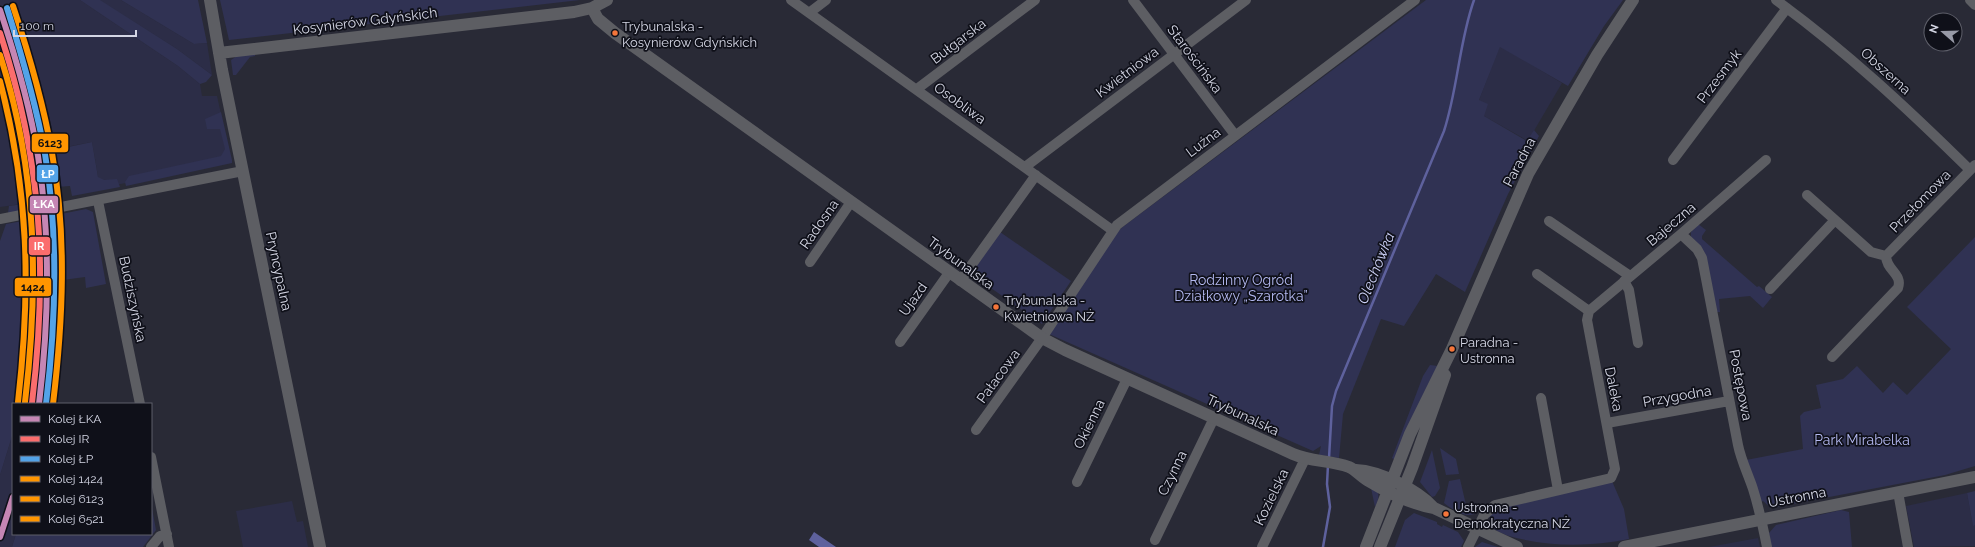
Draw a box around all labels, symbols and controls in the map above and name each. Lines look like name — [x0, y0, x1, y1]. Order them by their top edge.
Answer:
street label: Kosynierów Gdyńskich — [292, 4, 438, 38]
scale bar — [14, 12, 136, 38]
north arrow — [1923, 12, 1963, 52]
street label: Bułgarska — [927, 15, 989, 67]
text: 100 m — [20, 19, 54, 33]
place label: Trybunalska - Kosynierów Gdyńskich — [622, 19, 757, 50]
street label: Starościńska — [1164, 22, 1226, 96]
text: N — [1927, 23, 1942, 35]
marker: Trybunalska - Kosynierów Gdyńskich — [610, 28, 620, 38]
street label: Kwietniowa — [1093, 43, 1161, 101]
street label: Obszerna — [1858, 44, 1914, 98]
street label: Przesmyk — [1694, 46, 1745, 106]
street label: Osobliwa — [931, 79, 989, 127]
street label: Luźna — [1183, 124, 1223, 160]
line badge: 6123 — [31, 133, 69, 153]
street label: Paradna — [1499, 135, 1539, 189]
text: 6123 — [38, 137, 62, 150]
line badge: ŁP — [36, 164, 59, 183]
street label: Przełomowa — [1886, 166, 1954, 236]
text: ŁP — [40, 168, 55, 181]
line badge: ŁKA — [29, 195, 59, 214]
street label: Radosna — [796, 196, 842, 252]
text: ŁKA — [32, 198, 55, 211]
street label: Bajeczna — [1643, 199, 1699, 249]
street label: Pryncypalna — [263, 230, 295, 312]
water label: Olechówka — [1353, 230, 1399, 306]
street label: Trybunalska — [925, 234, 997, 292]
line badge: IR — [28, 236, 51, 256]
text: IR — [34, 240, 45, 253]
street label: Budziszyńska — [116, 255, 150, 343]
park label: Rodzinny Ogród Działkowy „Szarotka” — [1174, 272, 1308, 304]
line badge: 1424 — [14, 277, 52, 297]
street label: Ujazd — [896, 279, 930, 319]
text: 1424 — [21, 281, 45, 294]
place label: Trybunalska - Kwietniowa NŻ — [1004, 293, 1094, 324]
marker: Trybunalska - Kwietniowa NŻ — [991, 302, 1001, 312]
place label: Paradna - Ustronna — [1460, 335, 1518, 366]
marker: Paradna - Ustronna — [1447, 344, 1457, 354]
street label: Pałacowa — [973, 346, 1023, 406]
street label: Postępowa — [1726, 348, 1756, 422]
street label: Daleka — [1602, 366, 1626, 412]
street label: Przygodna — [1641, 382, 1713, 410]
street label: Trybunalska — [1204, 391, 1282, 439]
street label: Okienna — [1070, 397, 1108, 451]
legend — [12, 403, 152, 535]
text: Kolej ŁKA — [48, 412, 101, 426]
text: Kolej IR — [48, 432, 90, 446]
park label: Park Mirabelka — [1814, 432, 1910, 448]
street label: Czynna — [1154, 448, 1190, 498]
text: Kolej ŁP — [48, 452, 94, 466]
street label: Kozielska — [1251, 466, 1291, 528]
text: Kolej 1424 — [48, 472, 103, 486]
street label: Ustronna — [1767, 484, 1827, 510]
text: Kolej 6123 — [48, 492, 104, 506]
place label: Ustronna - Demokratyczna NŻ — [1454, 500, 1570, 531]
marker: Ustronna - Demokratyczna NŻ — [1441, 509, 1451, 519]
text: Kolej 6521 — [48, 512, 104, 526]

